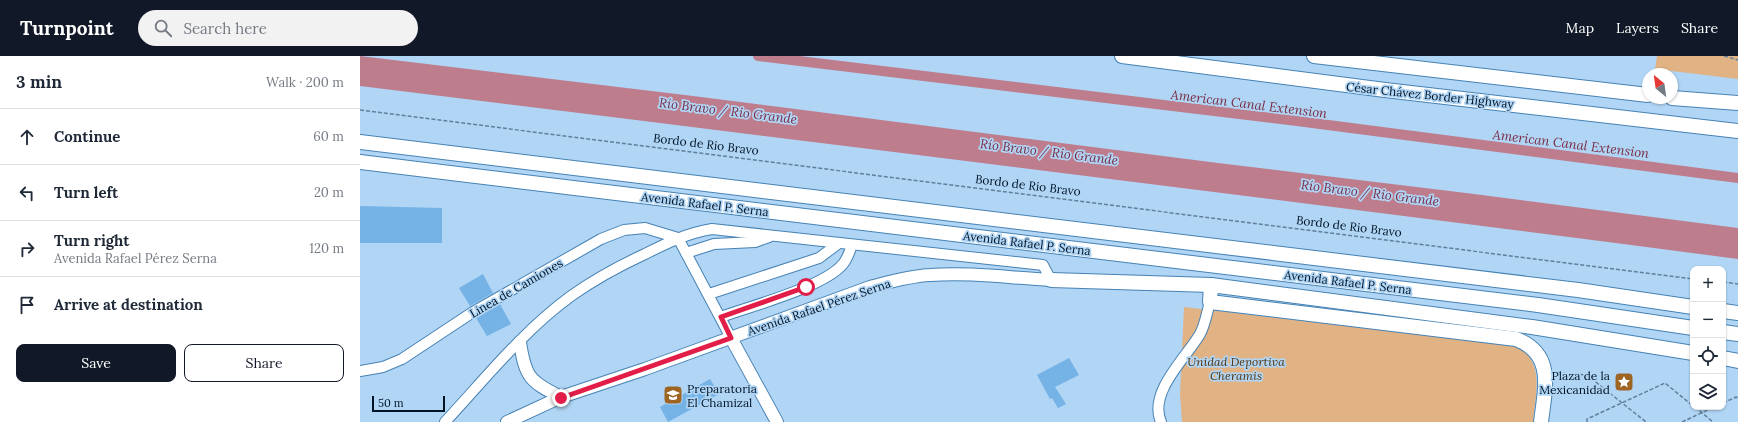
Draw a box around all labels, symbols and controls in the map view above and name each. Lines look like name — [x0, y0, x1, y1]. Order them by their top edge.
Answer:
search box — [138, 10, 418, 46]
text: Turnpoint — [20, 16, 114, 40]
icon: search — [152, 17, 174, 39]
text: Search here — [184, 19, 267, 38]
text: Map — [1566, 19, 1594, 37]
text: Layers — [1616, 19, 1659, 37]
text: Share — [1681, 19, 1718, 37]
north arrow — [1642, 68, 1678, 104]
text: 3 min — [16, 71, 62, 93]
text: Walk · 200 m — [266, 74, 344, 91]
street label: César Chávez Border Highway — [1345, 79, 1515, 111]
water label: American Canal Extension — [1169, 86, 1328, 122]
water label: Río Bravo / Rio Grande — [658, 94, 798, 128]
icon: ahead — [16, 126, 38, 148]
water label: American Canal Extension — [1491, 126, 1650, 162]
text: Continue — [54, 127, 120, 146]
text: 60 m — [313, 128, 344, 145]
street label: Bordo de Rio Bravo — [652, 130, 760, 158]
water label: Río Bravo / Rio Grande — [979, 135, 1119, 169]
street label: Bordo de Rio Bravo — [974, 171, 1082, 199]
water label: Río Bravo / Rio Grande — [1300, 176, 1440, 210]
icon: left — [16, 182, 38, 204]
text: Turn left — [54, 183, 118, 202]
text: 20 m — [314, 184, 344, 201]
street label: Avenida Rafael P. Serna — [639, 189, 770, 219]
street label: Bordo de Rio Bravo — [1295, 212, 1403, 240]
street label: Avenida Rafael P. Serna — [961, 228, 1092, 258]
text: Turn right — [54, 231, 130, 250]
icon: right — [16, 238, 38, 260]
text: 120 m — [309, 240, 344, 257]
text: Avenida Rafael Pérez Serna — [54, 250, 217, 267]
street label: Linea de Camiones — [467, 255, 566, 321]
map controls — [1690, 266, 1726, 410]
button: + — [1690, 266, 1726, 302]
street label: Avenida Rafael P. Serna — [1282, 267, 1413, 297]
street label: Avenida Rafael Pérez Serna — [745, 275, 893, 339]
route start — [797, 278, 815, 296]
icon: arrive — [16, 294, 38, 316]
text: Arrive at destination — [54, 295, 203, 314]
button: − — [1690, 302, 1726, 338]
button: locate — [1690, 338, 1726, 374]
button: Save — [16, 344, 176, 382]
button: Share — [184, 344, 344, 382]
park label: Unidad Deportiva Cheramis — [1187, 354, 1285, 383]
place label: Plaza de la Mexicanidad — [1539, 368, 1610, 397]
place icon: Plaza de la Mexicanidad — [1613, 371, 1635, 393]
button: layers — [1690, 374, 1726, 410]
place label: Preparatoria El Chamizal — [687, 381, 757, 410]
school or university icon: Preparatoria El Chamizal — [662, 384, 684, 406]
route end — [552, 389, 570, 407]
scale bar — [372, 394, 445, 413]
text: 50 m — [378, 396, 404, 410]

